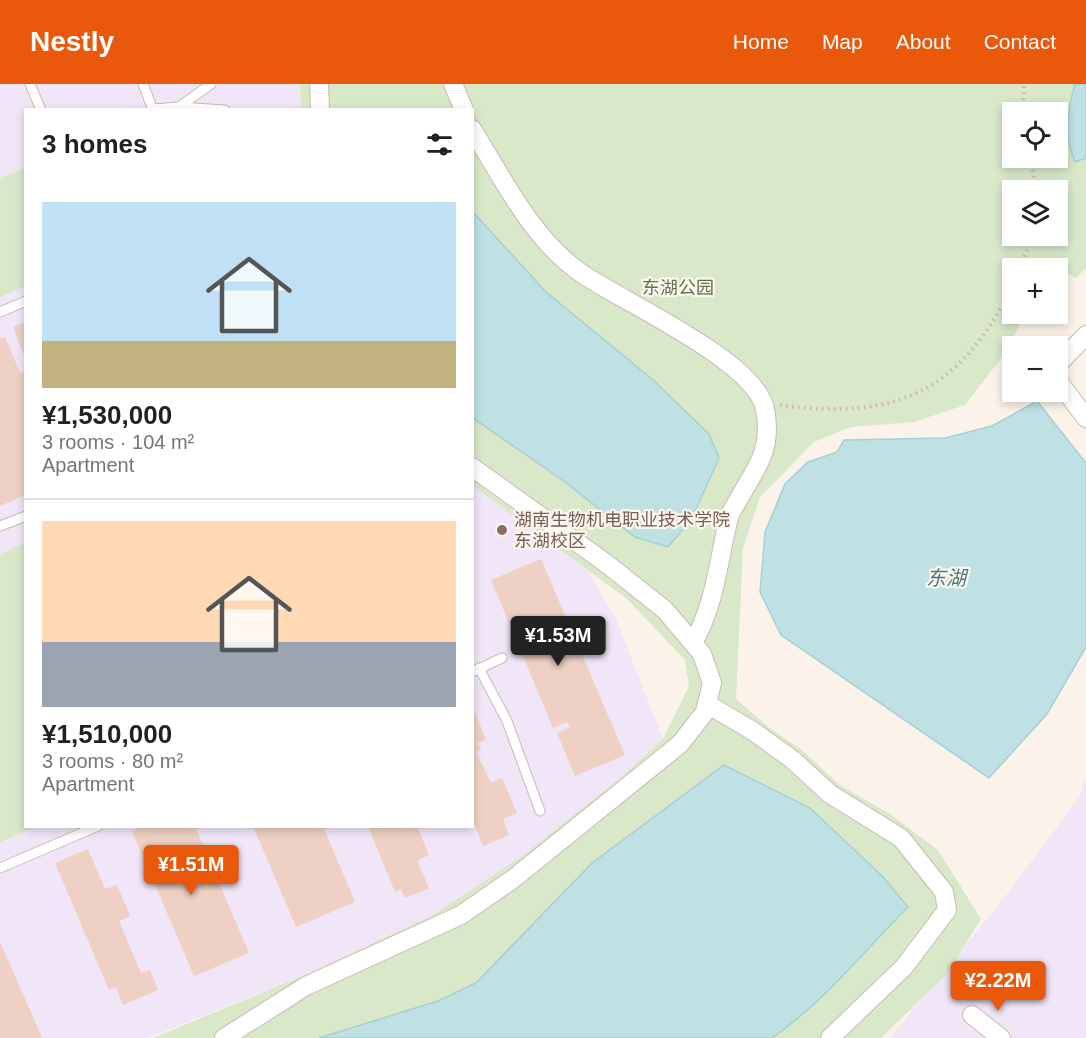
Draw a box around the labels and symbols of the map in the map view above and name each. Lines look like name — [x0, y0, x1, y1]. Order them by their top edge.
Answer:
park label: 东湖公园 — [642, 278, 714, 298]
place label: 湖南生物机电职业技术学院 东湖校区 — [514, 510, 730, 551]
marker: 湖南生物机电职业技术学院 东湖校区 — [495, 523, 509, 537]
water label: 东湖 — [926, 567, 969, 589]
pin: ¥1.53M — [509, 616, 607, 667]
pin: ¥1.51M — [142, 845, 240, 896]
pin: ¥2.22M — [949, 961, 1047, 1012]

